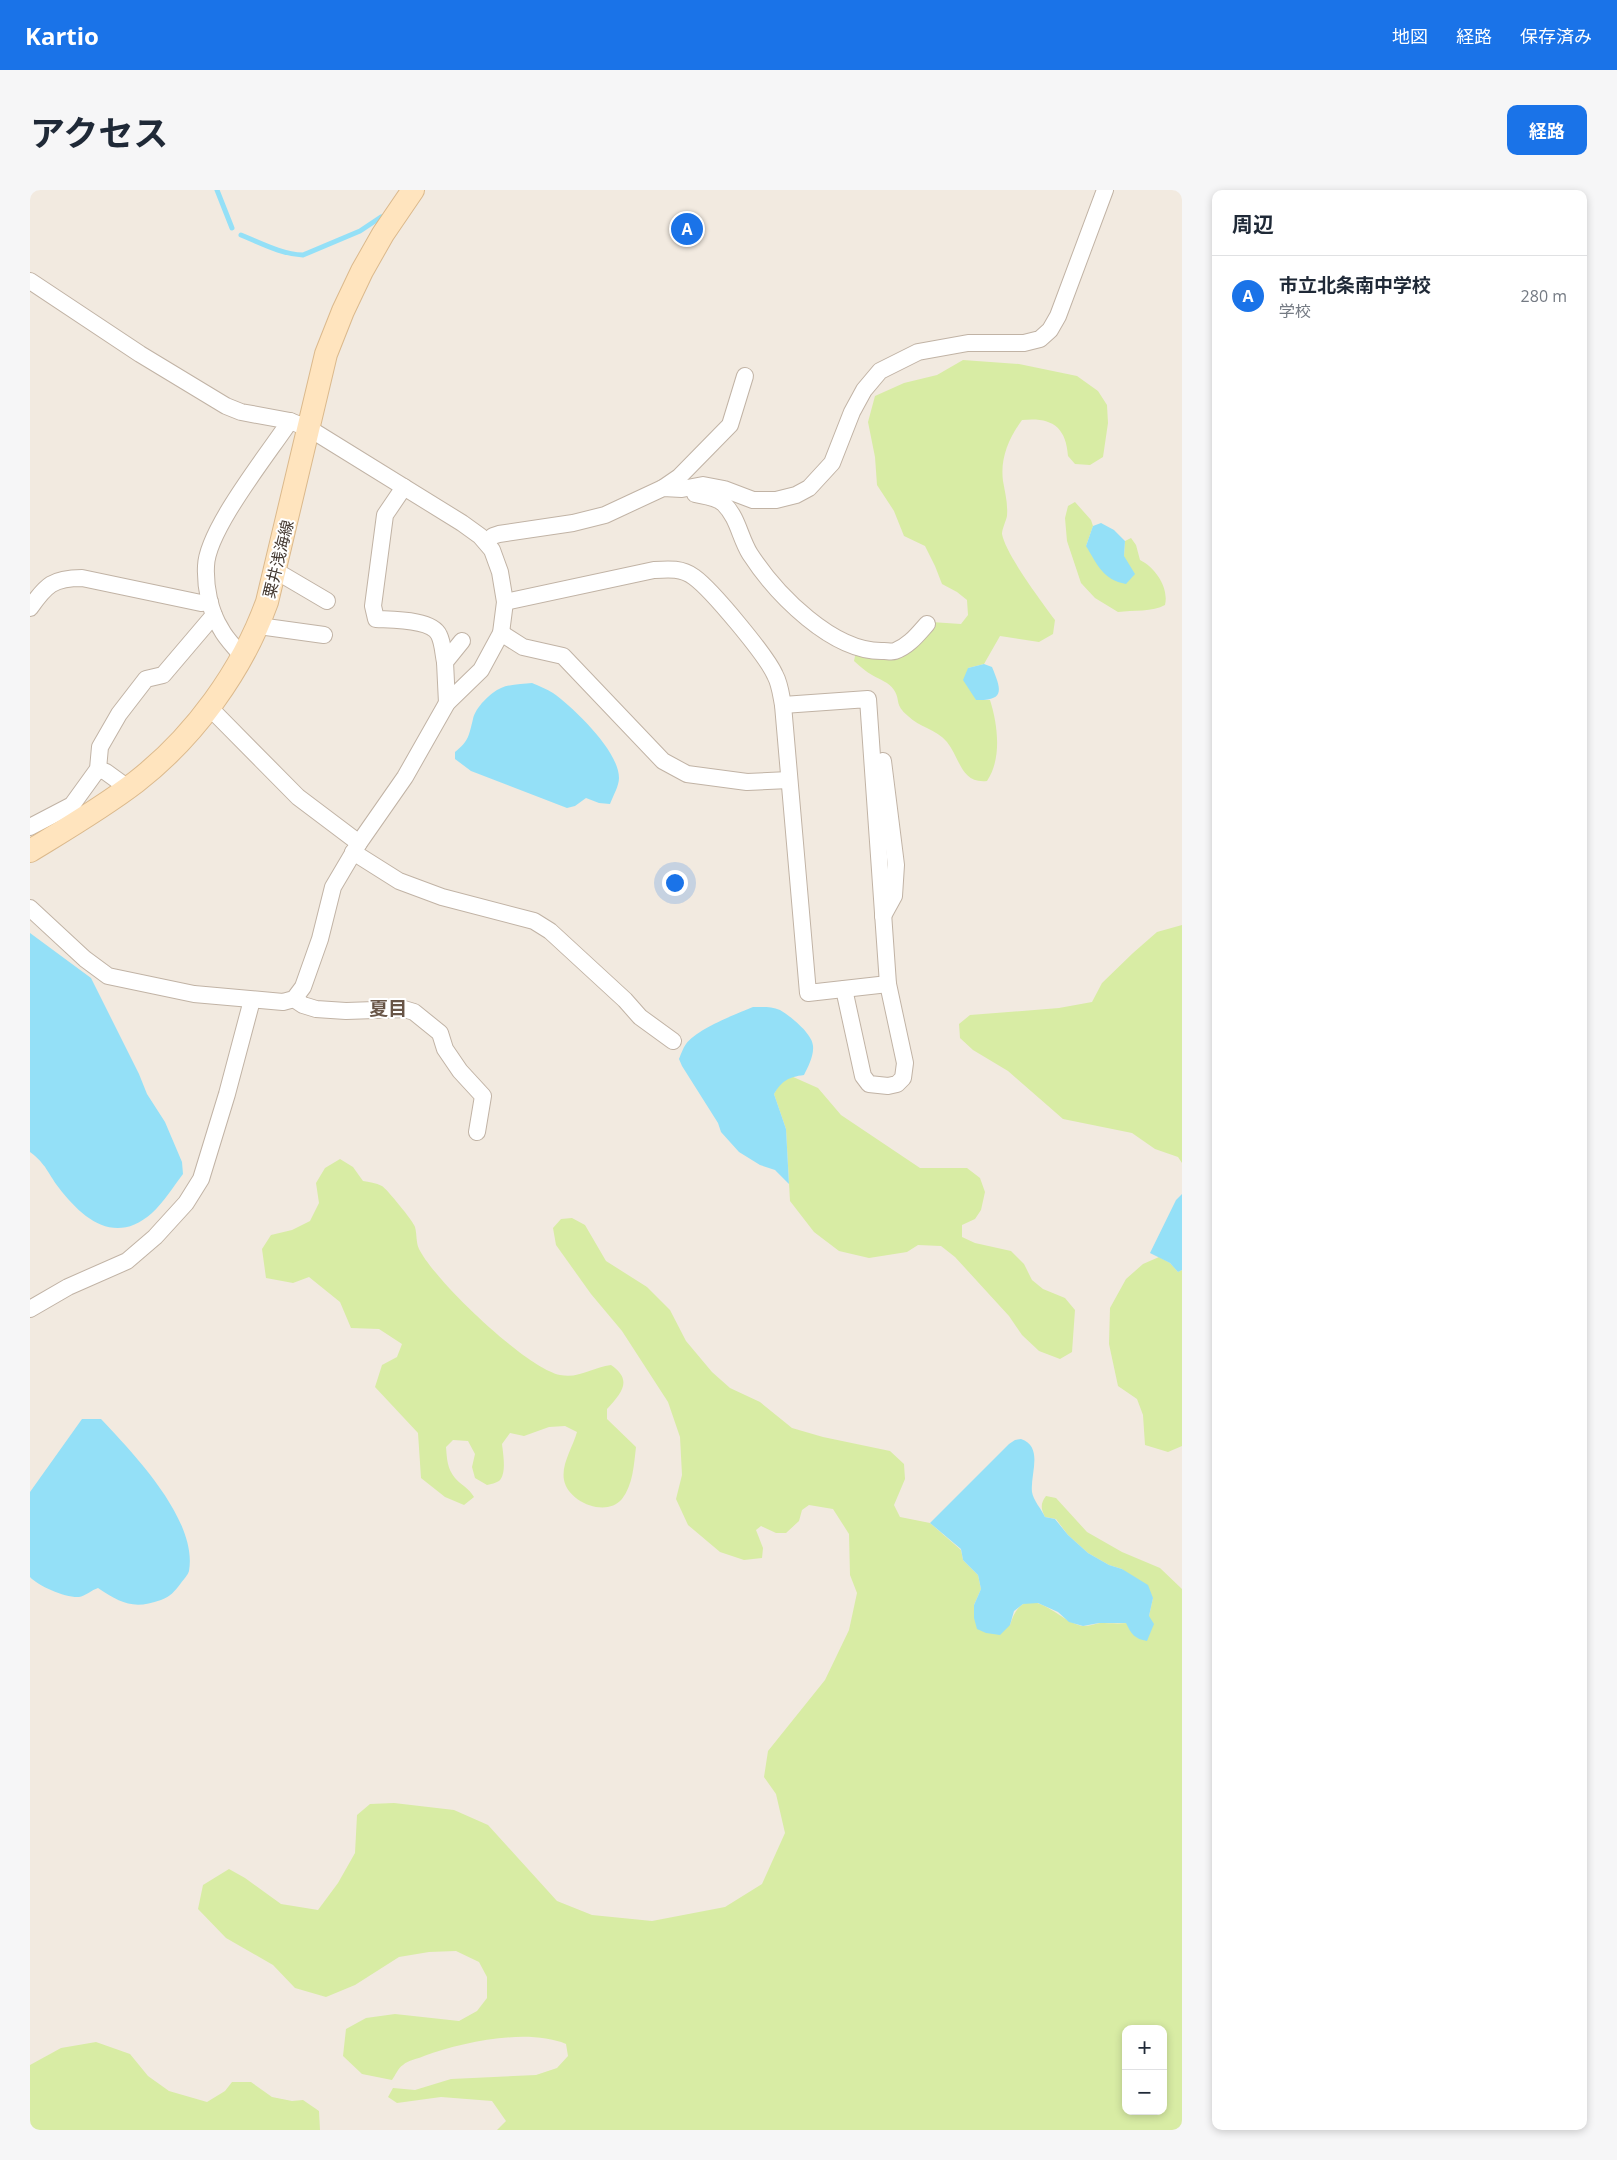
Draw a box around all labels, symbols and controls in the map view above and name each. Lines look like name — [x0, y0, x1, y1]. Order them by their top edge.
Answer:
text: Kartio — [25, 19, 99, 52]
text: 地図 — [1392, 24, 1428, 48]
text: 経路 — [1456, 24, 1492, 48]
text: 保存済み — [1520, 24, 1592, 48]
button: 経路 — [1507, 105, 1587, 155]
text: アクセス — [30, 109, 168, 156]
pin: A — [671, 210, 703, 248]
text: 周辺 — [1232, 210, 1274, 238]
text: 市立北条南中学校 — [1279, 272, 1431, 298]
text: A — [1242, 285, 1254, 307]
text: 280 m — [1521, 285, 1567, 307]
text: 学校 — [1279, 300, 1311, 322]
street label: 粟井浅海線 — [258, 518, 298, 600]
your location — [662, 870, 688, 896]
district label: 夏目 — [369, 995, 407, 1021]
map controls — [1122, 2025, 1167, 2115]
button: + — [1122, 2025, 1167, 2070]
button: − — [1122, 2070, 1167, 2115]

